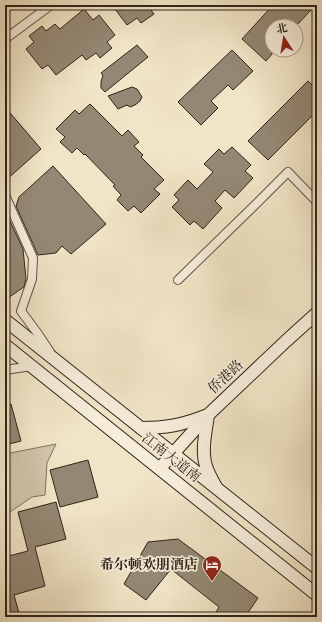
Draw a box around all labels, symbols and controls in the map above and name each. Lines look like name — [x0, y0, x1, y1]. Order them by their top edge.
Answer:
north arrow — [264, 18, 304, 58]
text: 北 — [275, 21, 289, 37]
street label: 侨港路 — [205, 356, 247, 398]
street label: 江南大道南 — [138, 429, 204, 487]
hotel icon: 希尔顿欢朋酒店 — [201, 554, 223, 582]
place label: 希尔顿欢朋酒店 — [100, 556, 198, 574]

